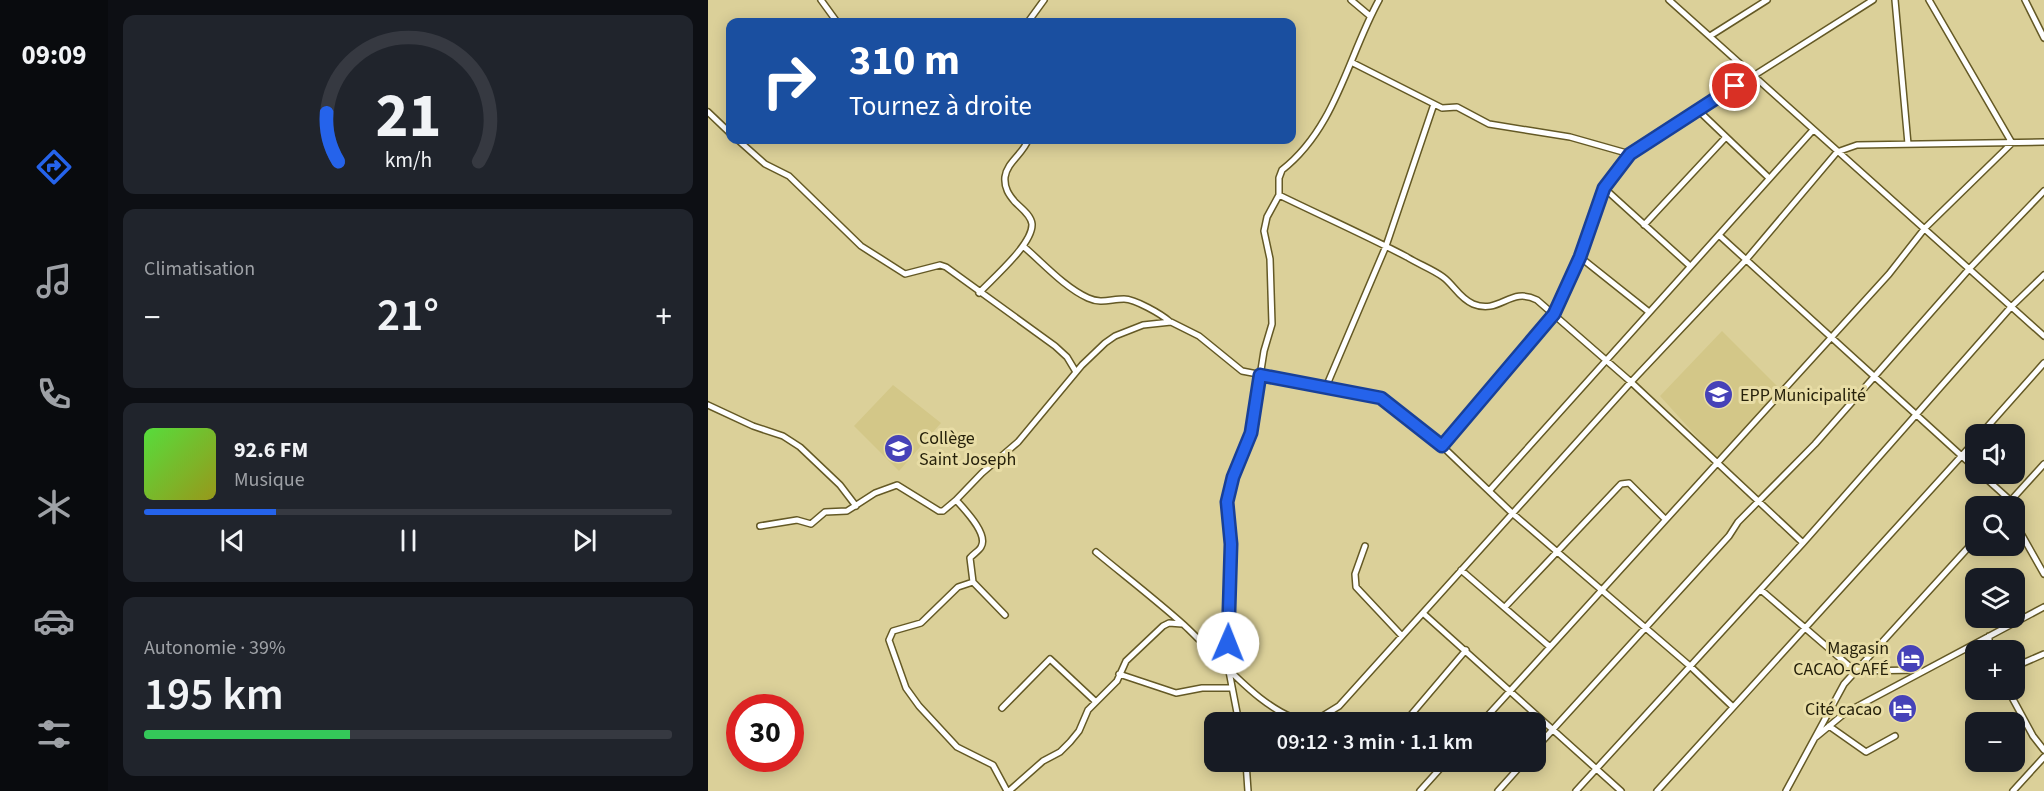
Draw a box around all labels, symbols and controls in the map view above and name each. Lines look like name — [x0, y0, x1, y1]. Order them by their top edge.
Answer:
text: 310 m — [849, 31, 960, 91]
text: 09:09 — [21, 36, 87, 75]
icon: right — [750, 42, 828, 120]
pin — [1709, 60, 1760, 111]
icon: arrive — [1718, 69, 1751, 102]
text: 21 — [375, 72, 441, 161]
text: Tournez à droite — [849, 87, 1032, 126]
text: km/h — [384, 145, 432, 176]
icon: directions — [33, 146, 75, 188]
text: Climatisation — [144, 255, 255, 283]
icon: music — [33, 260, 75, 302]
text: 21° — [377, 284, 439, 348]
text: − — [144, 294, 160, 341]
text: + — [656, 294, 672, 341]
icon: phone — [33, 373, 75, 415]
school or university icon: EPP Municipalité — [1703, 379, 1735, 411]
place label: EPP Municipalité — [1740, 383, 1866, 408]
map controls — [1965, 424, 2025, 772]
button: sound — [1965, 424, 2025, 484]
place label: Collège Saint Joseph — [919, 426, 1016, 472]
school or university icon: Collège Saint Joseph — [882, 432, 914, 464]
text: 92.6 FM — [234, 434, 308, 466]
text: Musique — [234, 466, 305, 494]
icon: climate — [33, 486, 75, 528]
button: search — [1965, 496, 2025, 556]
icon: previous — [216, 524, 249, 557]
icon: pause — [392, 524, 425, 557]
icon: next — [568, 524, 601, 557]
button: layers — [1965, 568, 2025, 628]
icon: car — [33, 600, 75, 642]
position arrow — [1196, 611, 1260, 675]
text: Autonomie · 39% — [144, 634, 285, 662]
place label: Magasin CACAO-CAFÉ — [1793, 636, 1889, 682]
button: + — [1965, 640, 2025, 700]
hotel icon: Magasin CACAO-CAFÉ — [1894, 642, 1926, 674]
text: 195 km — [144, 663, 284, 727]
hotel icon: Cité cacao — [1887, 693, 1919, 725]
speed limit sign: 30 — [726, 694, 804, 772]
place label: Cité cacao — [1805, 697, 1882, 722]
button: − — [1965, 712, 2025, 772]
icon: filters — [33, 713, 75, 755]
text: 09:12 · 3 min · 1.1 km — [1277, 726, 1473, 758]

